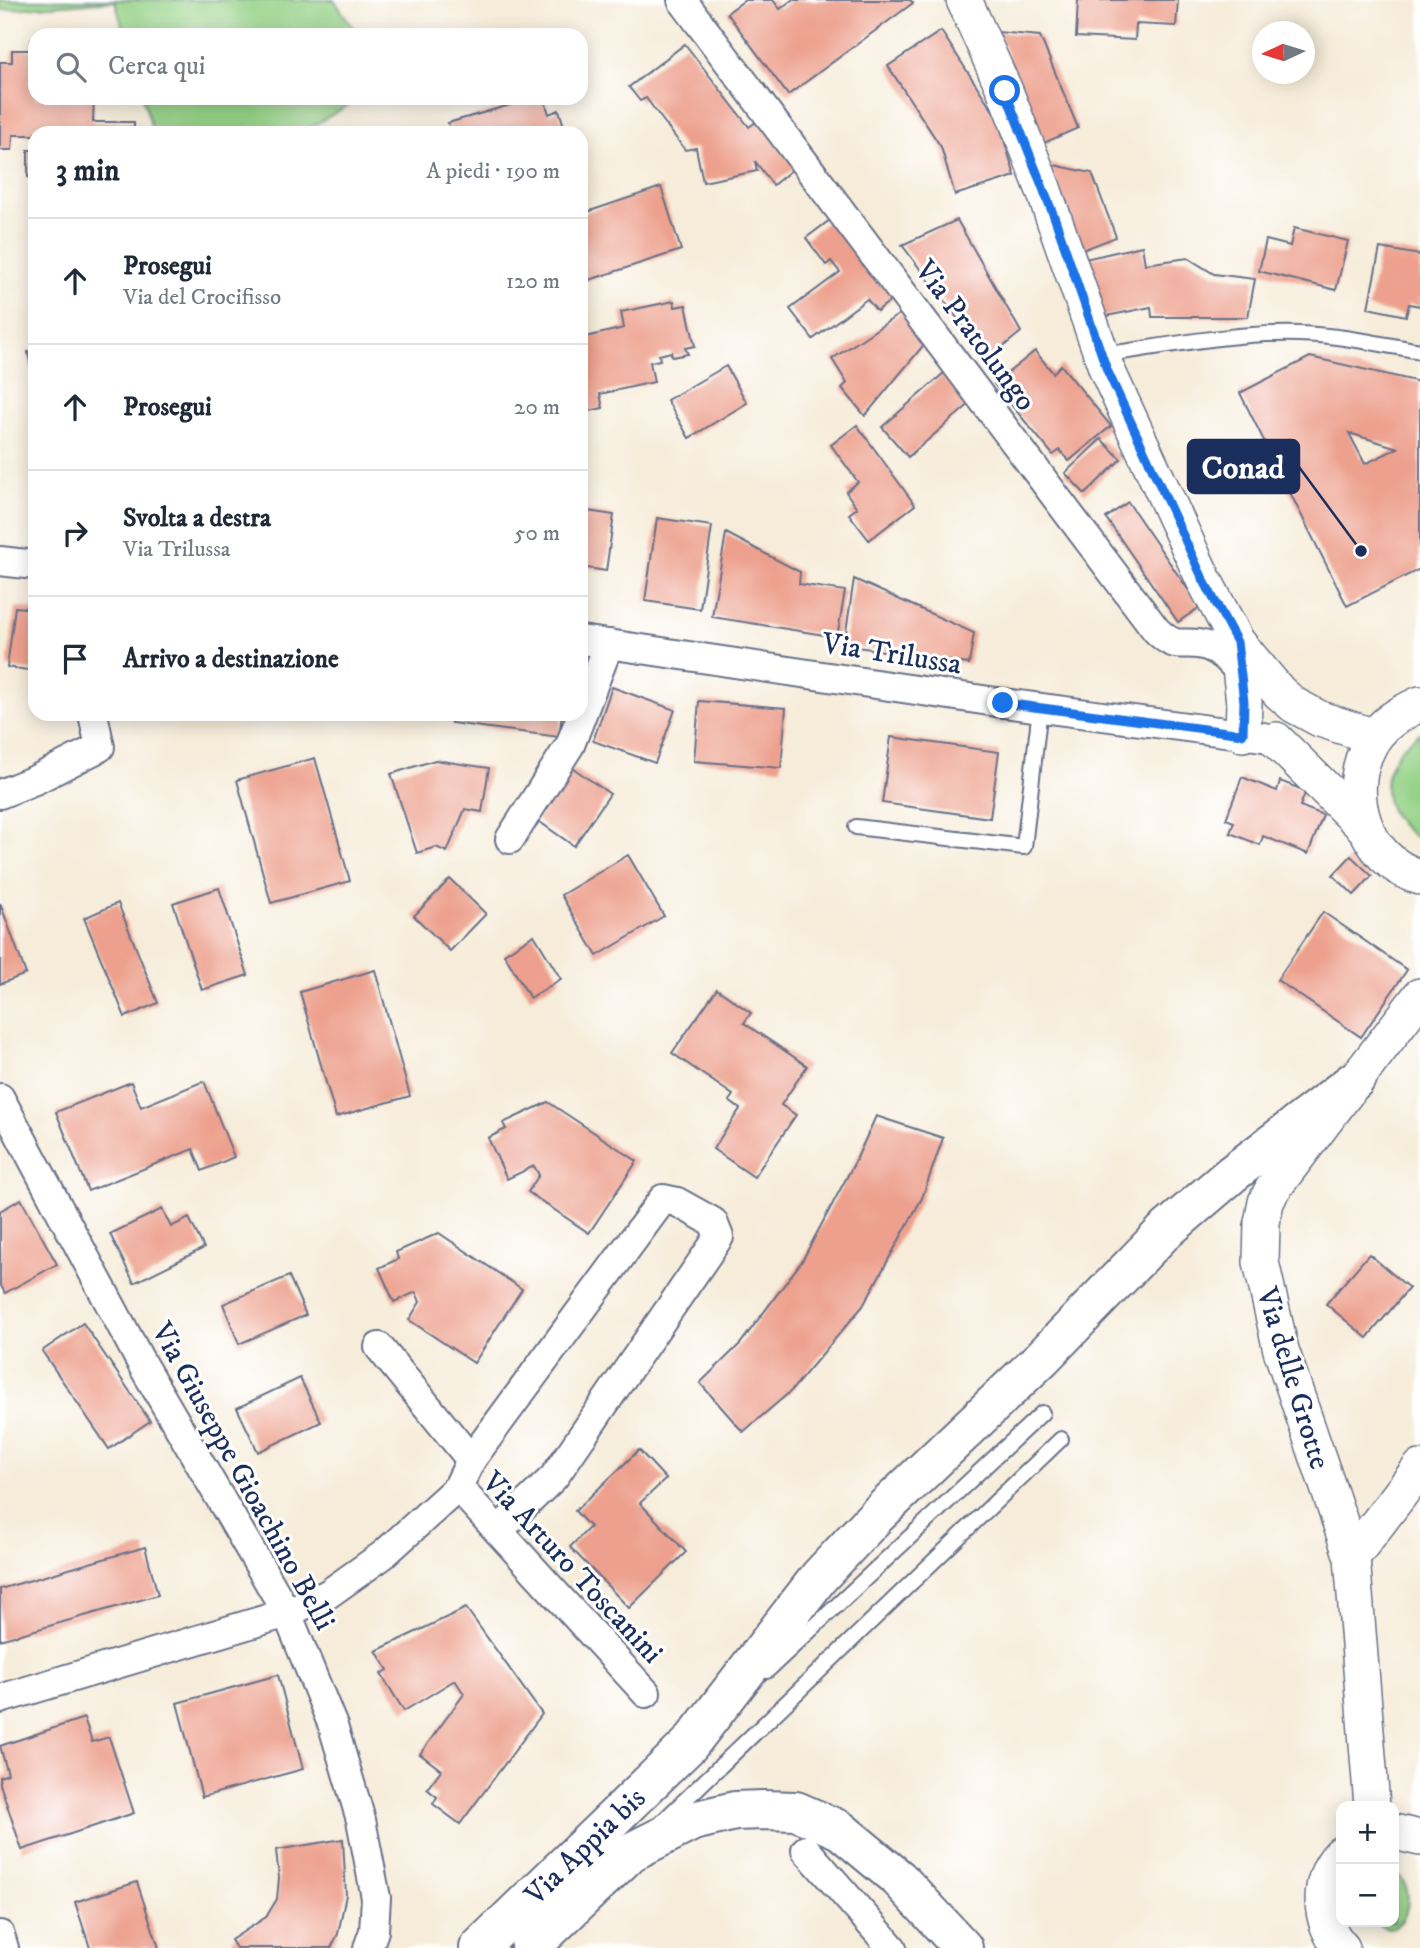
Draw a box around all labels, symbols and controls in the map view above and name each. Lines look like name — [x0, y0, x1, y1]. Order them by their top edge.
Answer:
north arrow — [1252, 21, 1315, 84]
search box — [28, 28, 588, 105]
icon: search — [52, 48, 90, 86]
text: Cerca qui — [108, 50, 206, 83]
route start — [989, 75, 1020, 106]
text: 3 min — [56, 153, 120, 190]
text: A piedi · 190 m — [426, 157, 560, 186]
text: Prosegui — [123, 250, 212, 283]
street label: Via Pratolungo — [905, 252, 1044, 419]
icon: ahead — [56, 262, 94, 300]
text: 120 m — [506, 267, 560, 296]
text: Via del Crocifisso — [123, 283, 281, 312]
icon: ahead — [56, 388, 94, 426]
text: Prosegui — [123, 391, 212, 424]
text: 20 m — [514, 393, 560, 422]
callout: Conad — [1188, 440, 1299, 493]
text: Conad — [1201, 449, 1286, 489]
text: Svolta a destra — [123, 502, 271, 535]
icon: right — [56, 514, 94, 552]
text: 50 m — [514, 519, 560, 548]
text: Via Trilussa — [123, 535, 231, 564]
street label: Via Trilussa — [819, 625, 964, 684]
icon: arrive — [56, 640, 94, 678]
text: Arrivo a destinazione — [123, 643, 339, 676]
route end — [987, 687, 1018, 718]
street label: Via delle Grotte — [1247, 1282, 1338, 1474]
street label: Via Giuseppe Gioachino Belli — [142, 1315, 343, 1637]
street label: Via Arturo Toscanini — [473, 1464, 670, 1672]
street label: Via Appia bis — [517, 1780, 654, 1914]
map controls — [1336, 1801, 1399, 1927]
button: + — [1336, 1801, 1399, 1864]
button: − — [1336, 1864, 1399, 1927]

